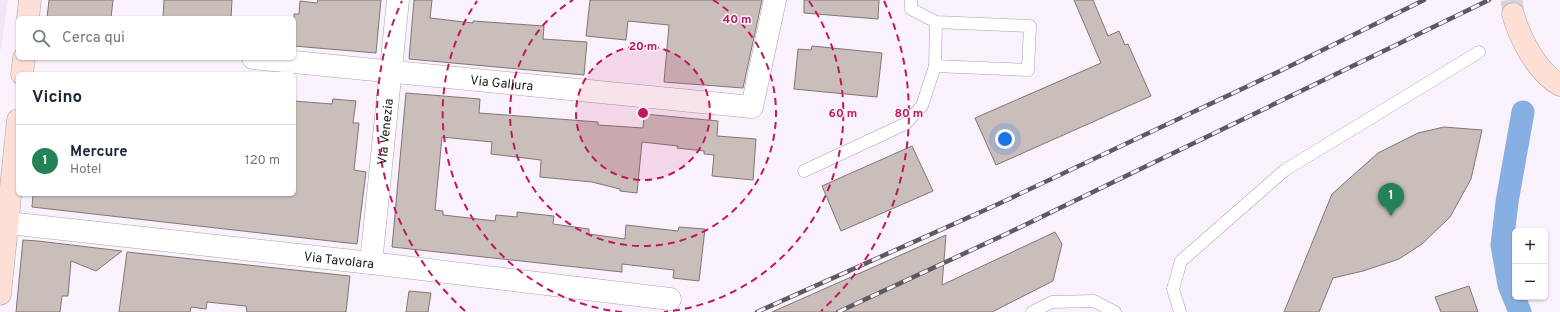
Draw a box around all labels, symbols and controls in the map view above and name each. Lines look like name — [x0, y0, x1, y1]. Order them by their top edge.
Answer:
text: 40 m — [722, 12, 752, 28]
search box — [16, 16, 296, 60]
icon: search — [30, 27, 52, 49]
text: Cerca qui — [62, 29, 125, 48]
text: 20 m — [629, 39, 657, 55]
street label: Via Gallura — [469, 73, 534, 95]
text: Vicino — [32, 87, 82, 109]
street label: Via Venezia — [375, 98, 398, 166]
centre of rings — [636, 106, 650, 120]
text: 60 m — [829, 106, 857, 122]
text: 80 m — [895, 106, 923, 122]
your location — [995, 129, 1015, 149]
text: Mercure — [70, 143, 128, 162]
text: 1 — [42, 153, 48, 169]
text: 120 m — [245, 153, 280, 169]
text: Hotel — [70, 162, 101, 178]
pin: 1 — [1378, 183, 1404, 216]
map controls — [1512, 228, 1548, 300]
button: + — [1512, 228, 1548, 264]
street label: Via Tavolara — [303, 250, 375, 273]
button: − — [1512, 264, 1548, 300]

